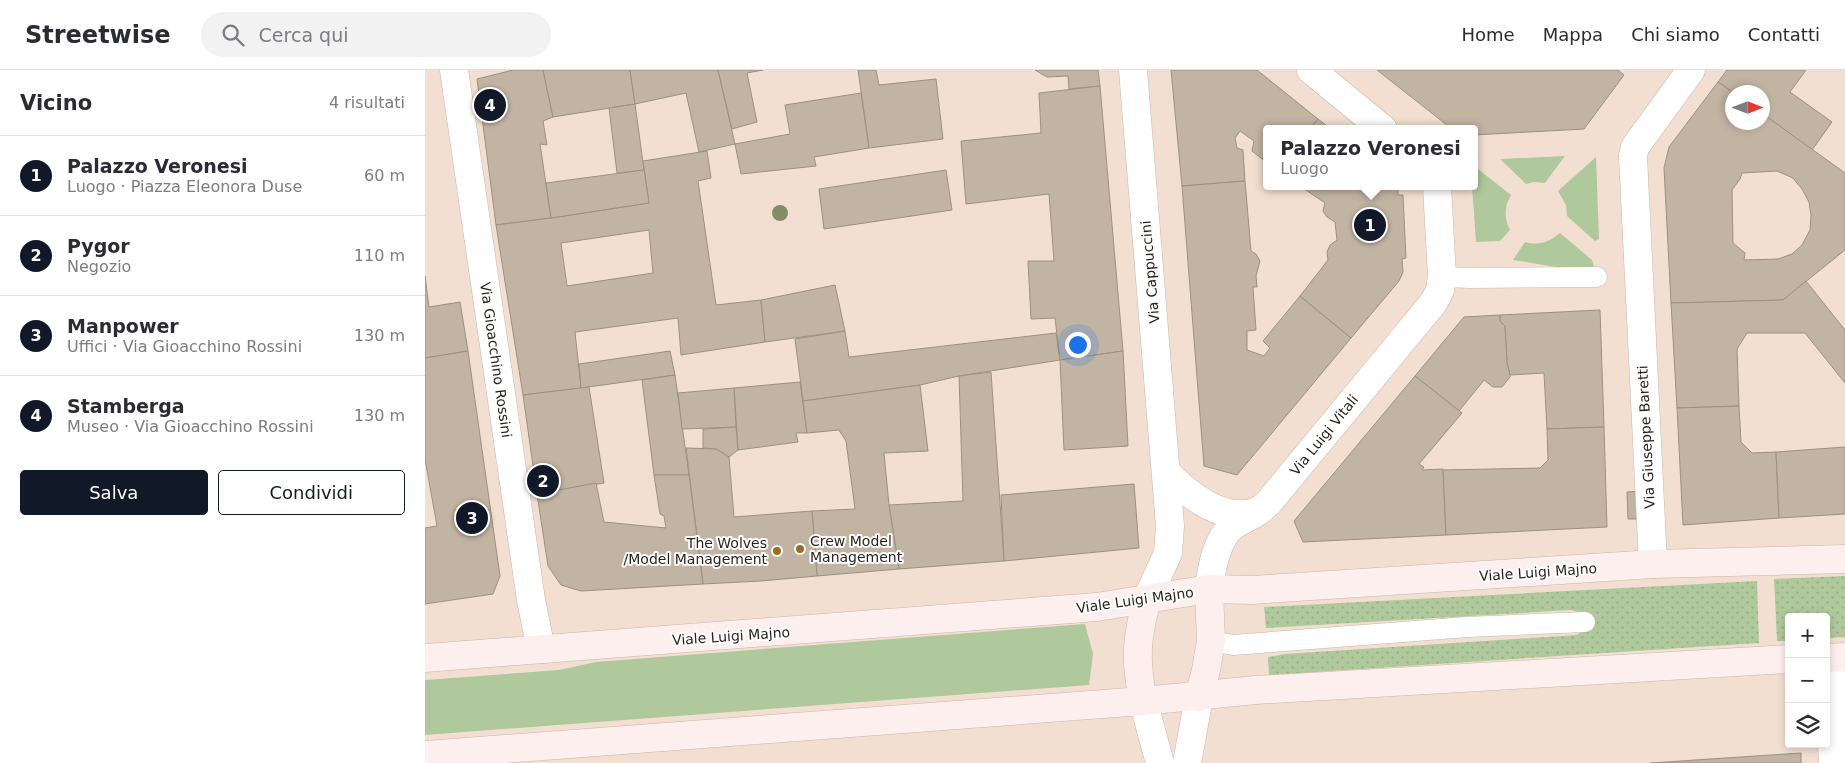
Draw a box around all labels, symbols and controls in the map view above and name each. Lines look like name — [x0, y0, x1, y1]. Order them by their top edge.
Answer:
search box — [201, 12, 551, 57]
text: Streetwise — [25, 21, 171, 49]
icon: search — [219, 21, 247, 49]
text: Cerca qui — [259, 24, 348, 46]
text: Home — [1462, 24, 1515, 45]
text: Mappa — [1543, 24, 1603, 45]
text: Chi siamo — [1631, 24, 1720, 45]
text: Contatti — [1748, 24, 1820, 45]
north arrow — [1725, 85, 1770, 130]
pin: 4 — [474, 86, 506, 124]
text: Vicino — [20, 91, 92, 115]
text: 4 risultati — [329, 93, 405, 112]
popup — [1263, 125, 1478, 190]
text: Palazzo Veronesi — [1280, 137, 1461, 159]
text: Palazzo Veronesi — [67, 155, 248, 177]
text: Luogo — [1280, 159, 1329, 178]
text: 1 — [30, 166, 42, 185]
text: 60 m — [364, 166, 405, 185]
text: Luogo · Piazza Eleonora Duse — [67, 177, 302, 196]
pin: 1 — [1354, 206, 1386, 244]
street label: Via Cappuccini — [1138, 220, 1162, 324]
text: Pygor — [67, 235, 130, 257]
text: 2 — [30, 246, 42, 265]
text: 110 m — [354, 246, 405, 265]
text: Negozio — [67, 257, 131, 276]
street label: Via Gioacchino Rossini — [477, 281, 515, 439]
text: Manpower — [67, 315, 179, 337]
text: 3 — [30, 326, 42, 345]
text: 130 m — [354, 326, 405, 345]
your location — [1065, 332, 1091, 358]
text: Uffici · Via Gioacchino Rossini — [67, 337, 302, 356]
street label: Via Giuseppe Baretti — [1634, 365, 1658, 509]
street label: Via Luigi Vitali — [1287, 392, 1361, 478]
text: Stamberga — [67, 395, 185, 417]
text: 4 — [30, 406, 42, 425]
text: 130 m — [354, 406, 405, 425]
text: Museo · Via Gioacchino Rossini — [67, 417, 314, 436]
pin: 2 — [527, 462, 559, 500]
button: Salva — [20, 470, 208, 515]
button: Condividi — [218, 470, 405, 515]
pin: 3 — [456, 499, 488, 537]
place label: Crew Model Management — [810, 533, 903, 565]
place label: The Wolves /Model Management — [624, 535, 767, 567]
marker: Crew Model Management — [794, 543, 806, 555]
marker: The Wolves /Model Management — [771, 545, 783, 557]
street label: Viale Luigi Majno — [1478, 560, 1598, 584]
street label: Viale Luigi Majno — [1075, 584, 1195, 616]
map controls — [1785, 613, 1830, 748]
button: + — [1785, 613, 1830, 658]
street label: Viale Luigi Majno — [671, 624, 791, 648]
button: − — [1785, 658, 1830, 703]
button: layers — [1785, 703, 1830, 748]

